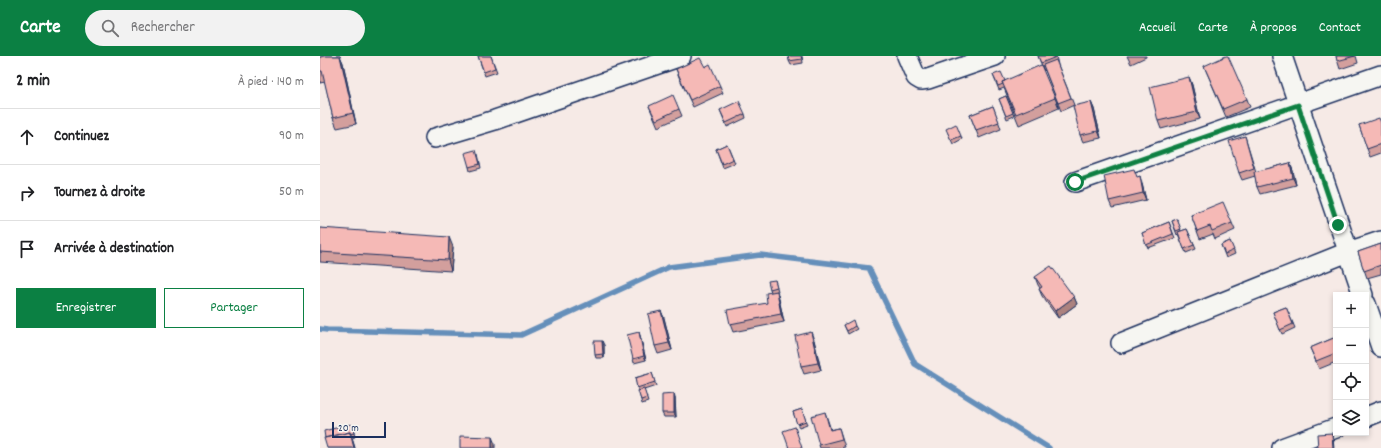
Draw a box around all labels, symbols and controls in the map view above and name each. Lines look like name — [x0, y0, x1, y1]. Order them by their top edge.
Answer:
search box — [85, 10, 365, 46]
text: Carte — [20, 15, 61, 42]
icon: search — [99, 17, 121, 39]
text: Rechercher — [131, 17, 195, 39]
text: Accueil — [1139, 18, 1176, 38]
text: Carte — [1198, 18, 1228, 38]
text: À propos — [1250, 18, 1297, 38]
text: Contact — [1319, 18, 1361, 38]
text: 2 min — [16, 70, 50, 94]
text: À pied · 140 m — [238, 73, 304, 92]
icon: ahead — [16, 126, 38, 148]
text: Continuez — [54, 126, 109, 148]
text: 90 m — [279, 127, 304, 146]
route start — [1066, 173, 1084, 191]
icon: right — [16, 182, 38, 204]
text: Tournez à droite — [54, 182, 145, 204]
text: 50 m — [279, 183, 304, 202]
route end — [1329, 216, 1347, 234]
icon: arrive — [16, 238, 38, 260]
text: Arrivée à destination — [54, 238, 174, 260]
button: Enregistrer — [16, 288, 156, 328]
button: Partager — [164, 288, 304, 328]
map controls — [1333, 292, 1369, 436]
button: + — [1333, 292, 1369, 328]
button: − — [1333, 328, 1369, 364]
button: locate — [1333, 364, 1369, 400]
button: layers — [1333, 400, 1369, 436]
scale bar — [332, 420, 386, 439]
text: 20 m — [338, 421, 359, 437]

